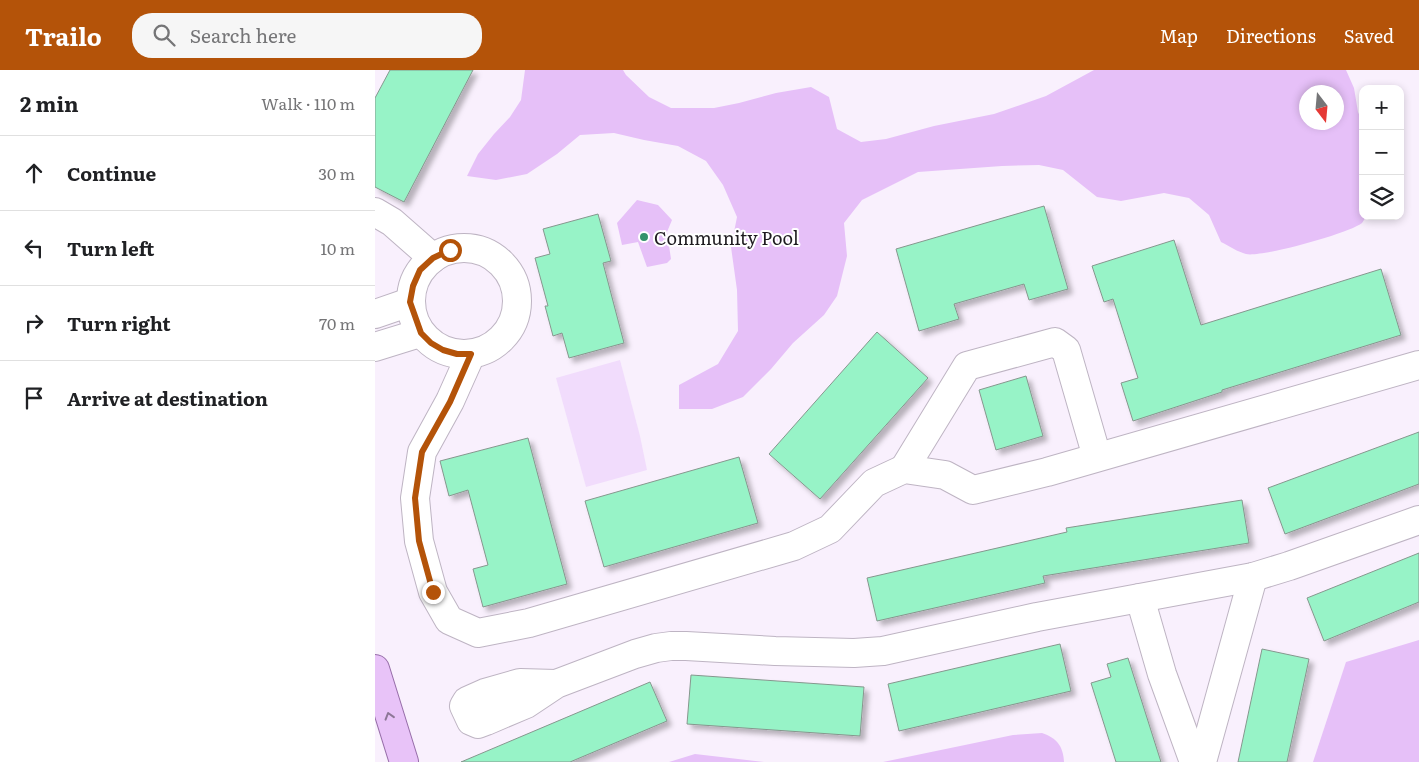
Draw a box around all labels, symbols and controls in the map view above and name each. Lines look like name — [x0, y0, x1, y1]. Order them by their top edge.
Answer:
search box — [132, 13, 482, 58]
text: Trailo — [25, 18, 102, 53]
icon: search — [150, 21, 178, 49]
text: Search here — [190, 21, 296, 49]
text: Map — [1160, 22, 1198, 49]
text: Directions — [1226, 22, 1316, 49]
text: Saved — [1344, 22, 1394, 49]
north arrow — [1299, 85, 1344, 130]
map controls — [1359, 85, 1404, 220]
button: + — [1359, 85, 1404, 130]
text: 2 min — [20, 87, 79, 118]
text: Walk · 110 m — [261, 91, 355, 115]
button: − — [1359, 130, 1404, 175]
icon: ahead — [20, 159, 48, 187]
text: Continue — [67, 159, 156, 187]
text: 30 m — [318, 161, 355, 185]
button: layers — [1359, 175, 1404, 220]
place label: Community Pool — [654, 224, 799, 251]
marker: Community Pool — [638, 231, 650, 243]
icon: left — [20, 234, 48, 262]
text: Turn left — [67, 234, 154, 262]
text: 10 m — [321, 236, 355, 260]
route start — [439, 239, 462, 262]
icon: right — [20, 309, 48, 337]
text: Turn right — [67, 309, 171, 337]
text: 70 m — [319, 311, 355, 335]
icon: arrive — [20, 384, 48, 412]
text: Arrive at destination — [67, 384, 268, 412]
route end — [422, 581, 445, 604]
one-way arrow — [385, 712, 395, 720]

